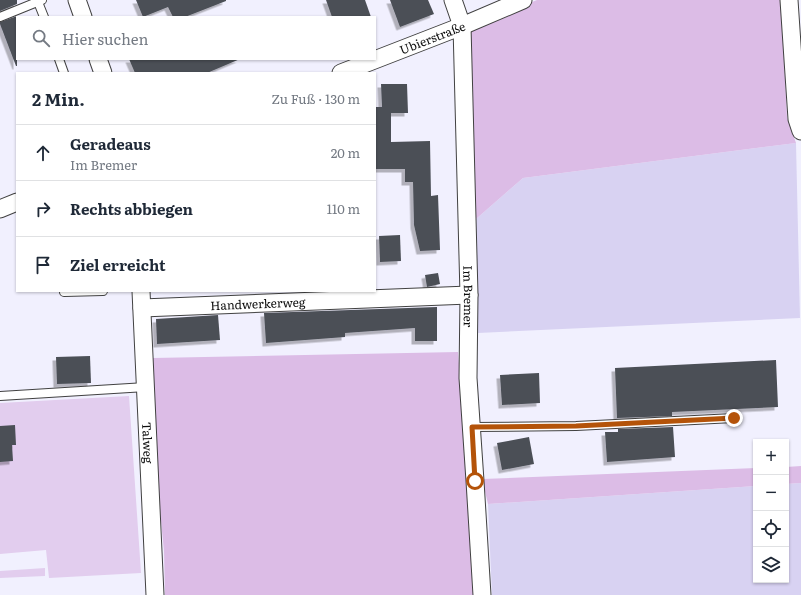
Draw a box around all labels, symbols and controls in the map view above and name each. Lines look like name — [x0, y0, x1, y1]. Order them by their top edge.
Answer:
search box — [16, 16, 376, 60]
street label: Ubierstraße — [397, 17, 468, 58]
icon: search — [30, 27, 52, 49]
text: Hier suchen — [62, 27, 148, 50]
text: 2 Min. — [32, 86, 85, 111]
text: Zu Fuß · 130 m — [271, 89, 360, 108]
text: Geradeaus — [70, 132, 151, 155]
icon: ahead — [32, 142, 54, 164]
text: 20 m — [331, 143, 360, 162]
text: Im Bremer — [70, 155, 137, 174]
text: Rechts abbiegen — [70, 197, 193, 220]
icon: right — [32, 198, 54, 220]
text: 110 m — [327, 199, 360, 218]
text: Ziel erreicht — [70, 253, 165, 276]
icon: arrive — [32, 254, 54, 276]
street label: Im Bremer — [459, 265, 478, 328]
street label: Handwerkerweg — [210, 292, 306, 314]
route end — [725, 409, 743, 427]
street label: Talweg — [138, 422, 158, 464]
map controls — [753, 439, 789, 583]
button: + — [753, 439, 789, 475]
route start — [466, 472, 484, 490]
button: − — [753, 475, 789, 511]
button: locate — [753, 511, 789, 547]
button: layers — [753, 547, 789, 583]

